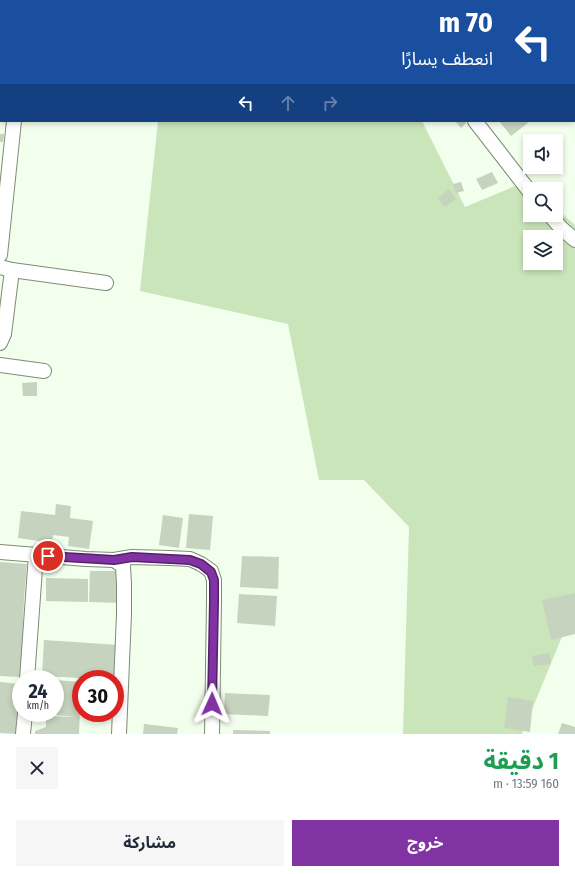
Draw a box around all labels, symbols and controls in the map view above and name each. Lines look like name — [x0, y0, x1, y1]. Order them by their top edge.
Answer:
text: 70 m — [439, 6, 493, 39]
icon: left — [507, 16, 559, 68]
text: انعطف يسارًا — [401, 48, 493, 70]
icon: left — [235, 92, 257, 114]
icon: ahead — [277, 92, 299, 114]
icon: right — [319, 92, 341, 114]
map controls — [523, 134, 563, 270]
button: sound — [523, 134, 563, 174]
button: search — [523, 182, 563, 222]
button: layers — [523, 230, 563, 270]
pin — [31, 539, 65, 573]
icon: arrive — [37, 545, 59, 567]
speed limit sign: 30 — [72, 670, 124, 722]
text: 24 — [28, 679, 48, 703]
position arrow — [191, 683, 233, 725]
text: km/h — [27, 700, 49, 712]
button: close — [16, 747, 58, 789]
text: 1 دقيقة — [483, 747, 559, 775]
text: 160 m · 13:59 — [493, 776, 559, 791]
button: مشاركة — [16, 820, 284, 866]
button: خروج — [292, 820, 559, 866]

